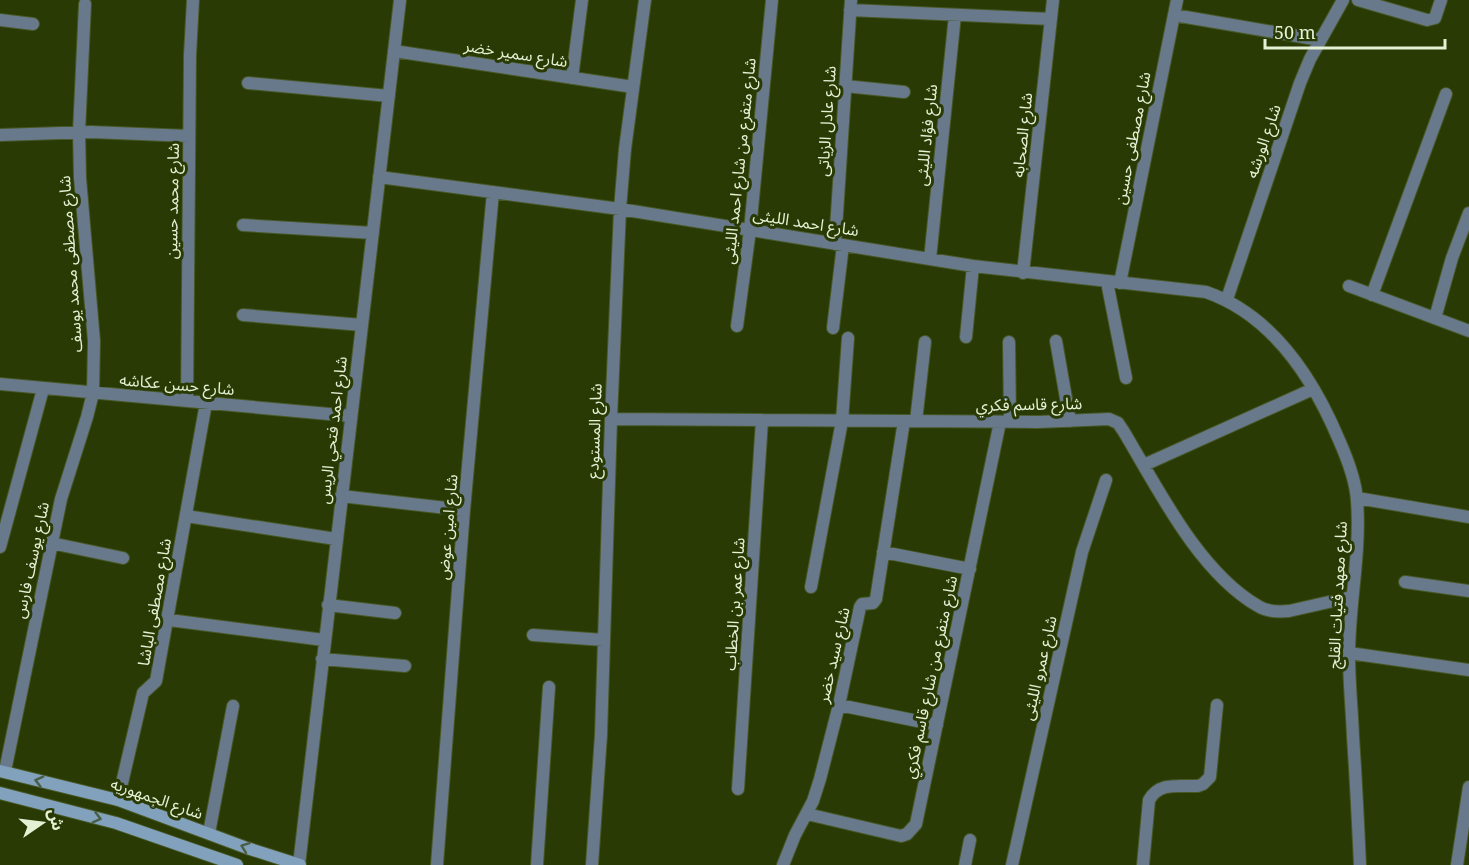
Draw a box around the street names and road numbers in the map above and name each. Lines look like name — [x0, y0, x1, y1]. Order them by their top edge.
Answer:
street label: شارع سمير خضر — [461, 34, 569, 74]
street label: شارع متفرع من شارع احمد الليثى — [717, 57, 763, 266]
street label: شارع عادل الزياتى — [811, 65, 843, 177]
street label: شارع مصطفى حسين — [1108, 70, 1158, 207]
street label: شارع فؤاد الليثى — [910, 83, 944, 187]
street label: شارع الصحابه — [1007, 91, 1039, 179]
street label: شارع الورشه — [1240, 101, 1288, 181]
street label: شارع محمد حسين — [160, 143, 186, 259]
street label: شارع مصطفى محمد يوسف — [53, 175, 89, 353]
street label: شارع احمد الليثى — [751, 203, 861, 243]
street label: شارع احمد فتحي الريس — [312, 355, 354, 505]
street label: شارع حسن عكاشه — [118, 368, 235, 402]
street label: شارع المستودع — [581, 383, 609, 479]
street label: شارع قاسم فكري — [976, 392, 1083, 418]
street label: شارع امين عوض — [431, 473, 465, 581]
street label: شارع يوسف فارس — [8, 500, 56, 621]
street label: شارع معهد فتيات القلج — [1322, 521, 1354, 669]
street label: شارع مصطفى الباشا — [132, 536, 178, 668]
street label: شارع عمر بن الخطاب — [718, 537, 752, 671]
street label: شارع متفرع من شارع قاسم فكري — [898, 573, 964, 781]
street label: شارع سيد خضر — [811, 605, 857, 706]
street label: شارع عمرو الليثى — [1016, 614, 1064, 723]
street label: شارع الجمهوريه — [107, 772, 206, 826]

